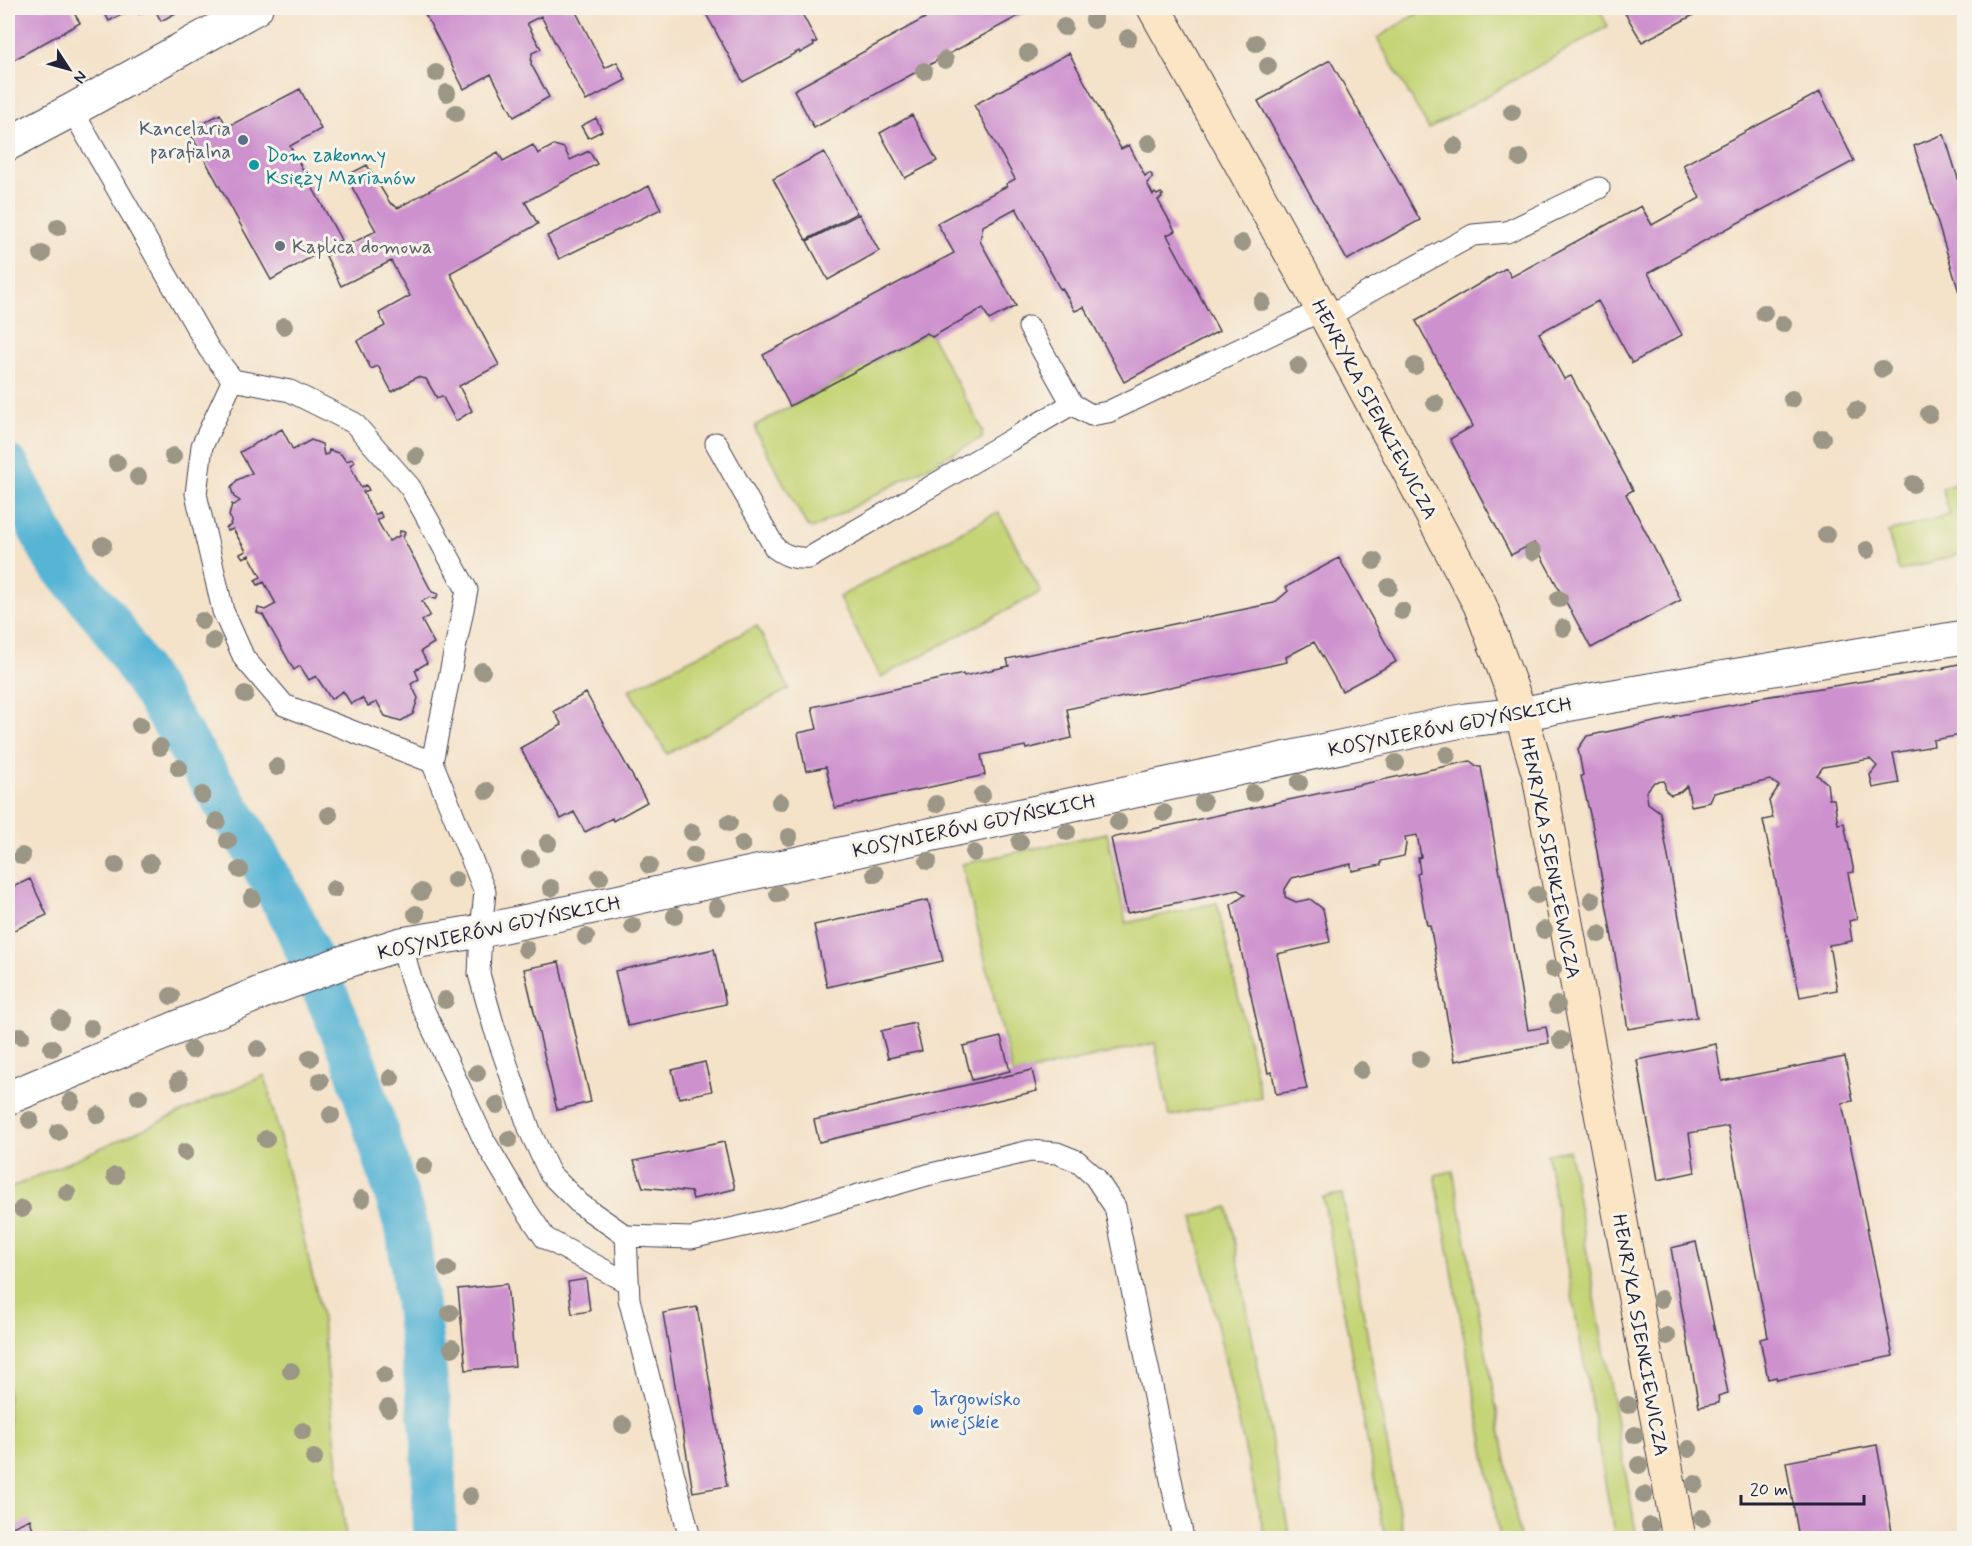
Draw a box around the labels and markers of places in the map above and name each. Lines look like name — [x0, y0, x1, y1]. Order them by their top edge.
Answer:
place label: Kancelaria parafialna — [139, 116, 231, 166]
marker: Kancelaria parafialna — [236, 133, 250, 147]
place label: Dom zakonny Księży Marianów — [266, 142, 416, 192]
marker: Dom zakonny Księży Marianów — [247, 158, 261, 172]
place label: Kaplica domowa — [292, 234, 432, 261]
marker: Kaplica domowa — [273, 239, 287, 253]
place label: Targowisko miejskie — [930, 1386, 1021, 1436]
marker: Targowisko miejskie — [911, 1403, 925, 1417]

